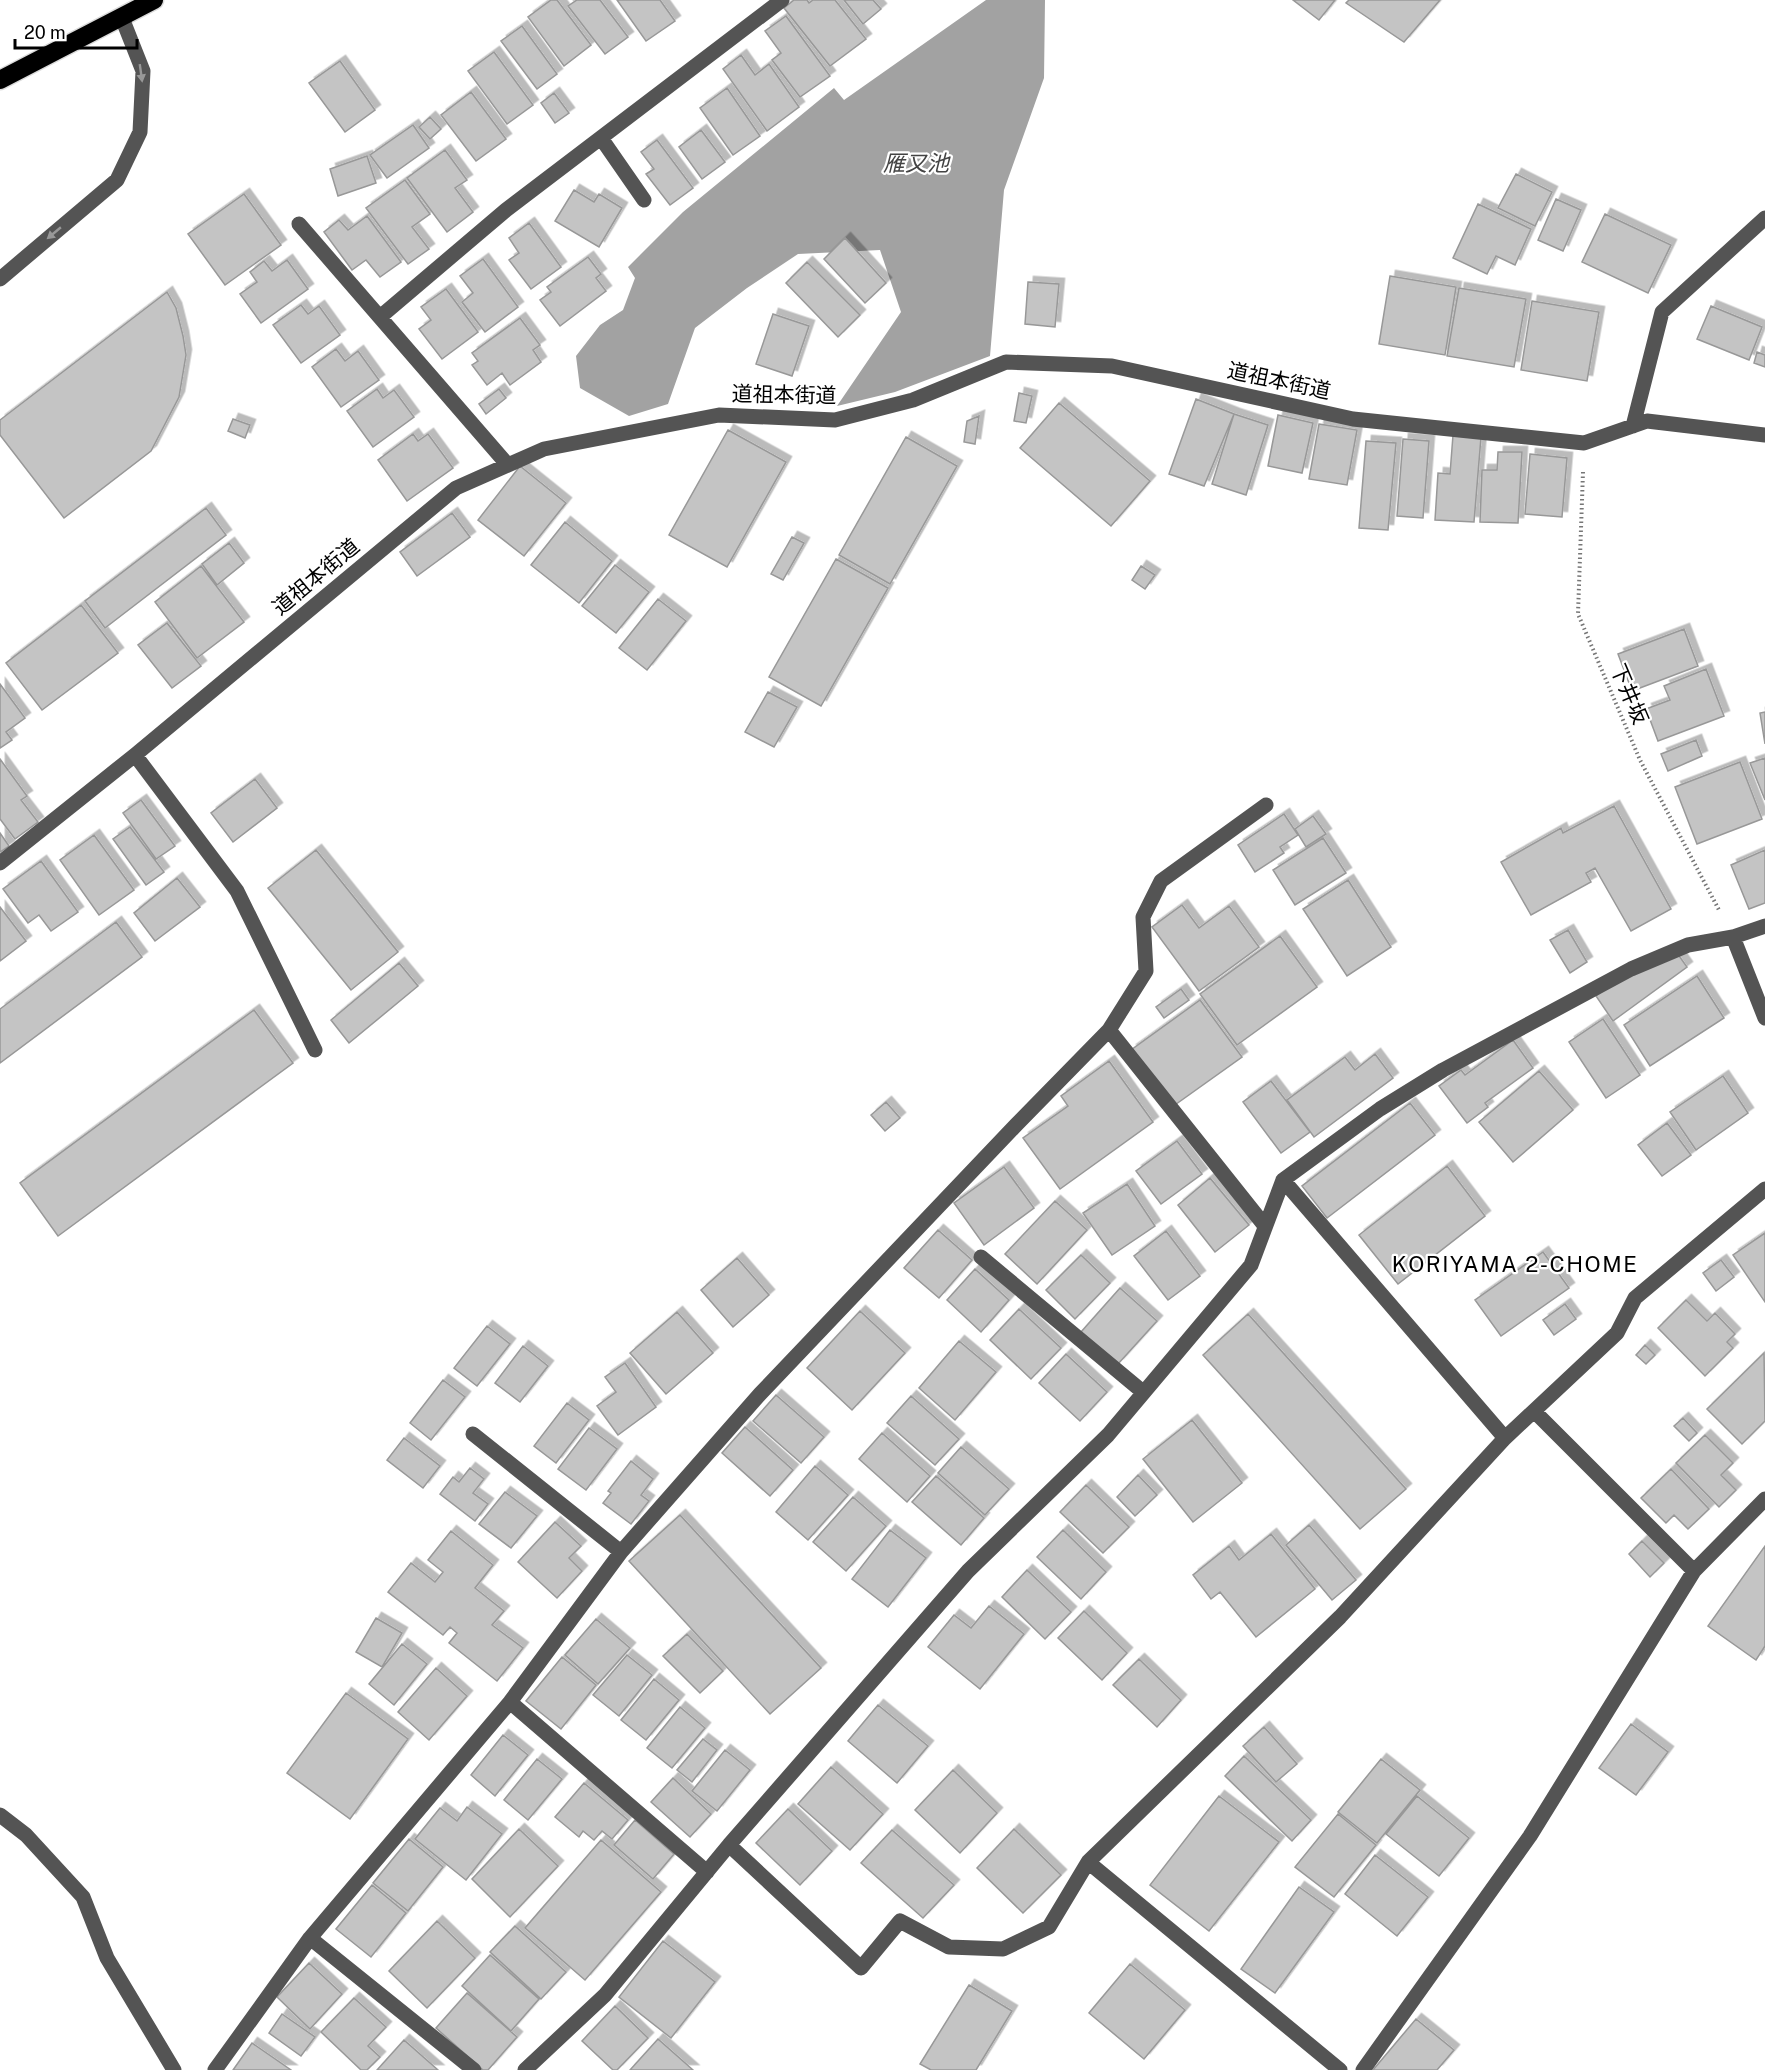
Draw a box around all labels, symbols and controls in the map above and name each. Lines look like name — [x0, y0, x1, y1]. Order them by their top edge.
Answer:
scale bar — [15, 12, 136, 50]
text: 20 m — [24, 22, 66, 43]
one-way arrow — [136, 64, 146, 83]
water label: 雁又池 — [883, 150, 951, 176]
one-way arrow — [47, 226, 62, 239]
street label: 道祖本街道 — [1225, 357, 1333, 404]
street label: 道祖本街道 — [731, 381, 837, 408]
street label: 道祖本街道 — [267, 533, 364, 620]
street label: 下井坂 — [1606, 660, 1653, 728]
district label: KORIYAMA 2-CHOME — [1392, 1251, 1638, 1277]

